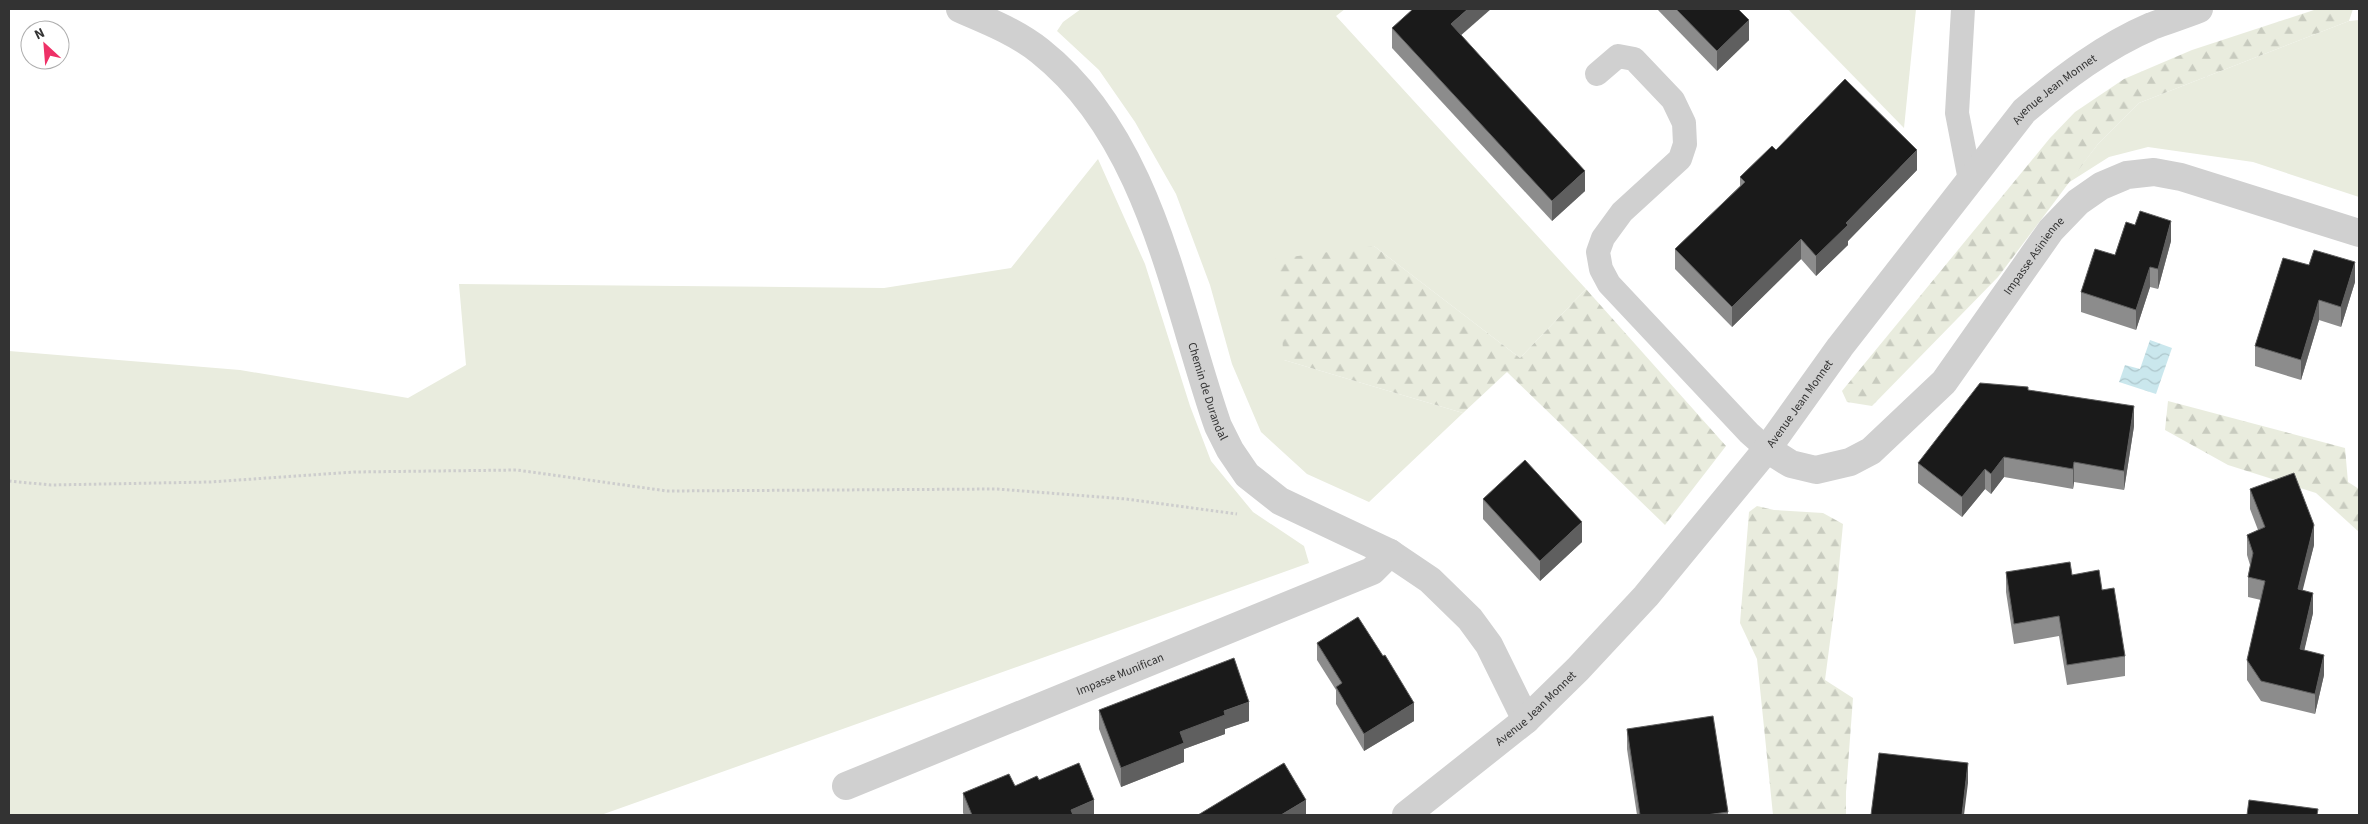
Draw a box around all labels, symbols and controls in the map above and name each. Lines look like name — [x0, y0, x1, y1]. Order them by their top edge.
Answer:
north arrow — [20, 20, 70, 70]
text: N — [31, 23, 48, 45]
street label: Avenue Jean Monnet — [2009, 50, 2100, 128]
street label: Impasse Asinienne — [2000, 213, 2068, 299]
street label: Chemin de Durandal — [1183, 340, 1232, 443]
street label: Avenue Jean Monnet — [1763, 356, 1837, 451]
street label: Impasse Munifican — [1074, 649, 1167, 700]
street label: Avenue Jean Monnet — [1492, 667, 1580, 750]

